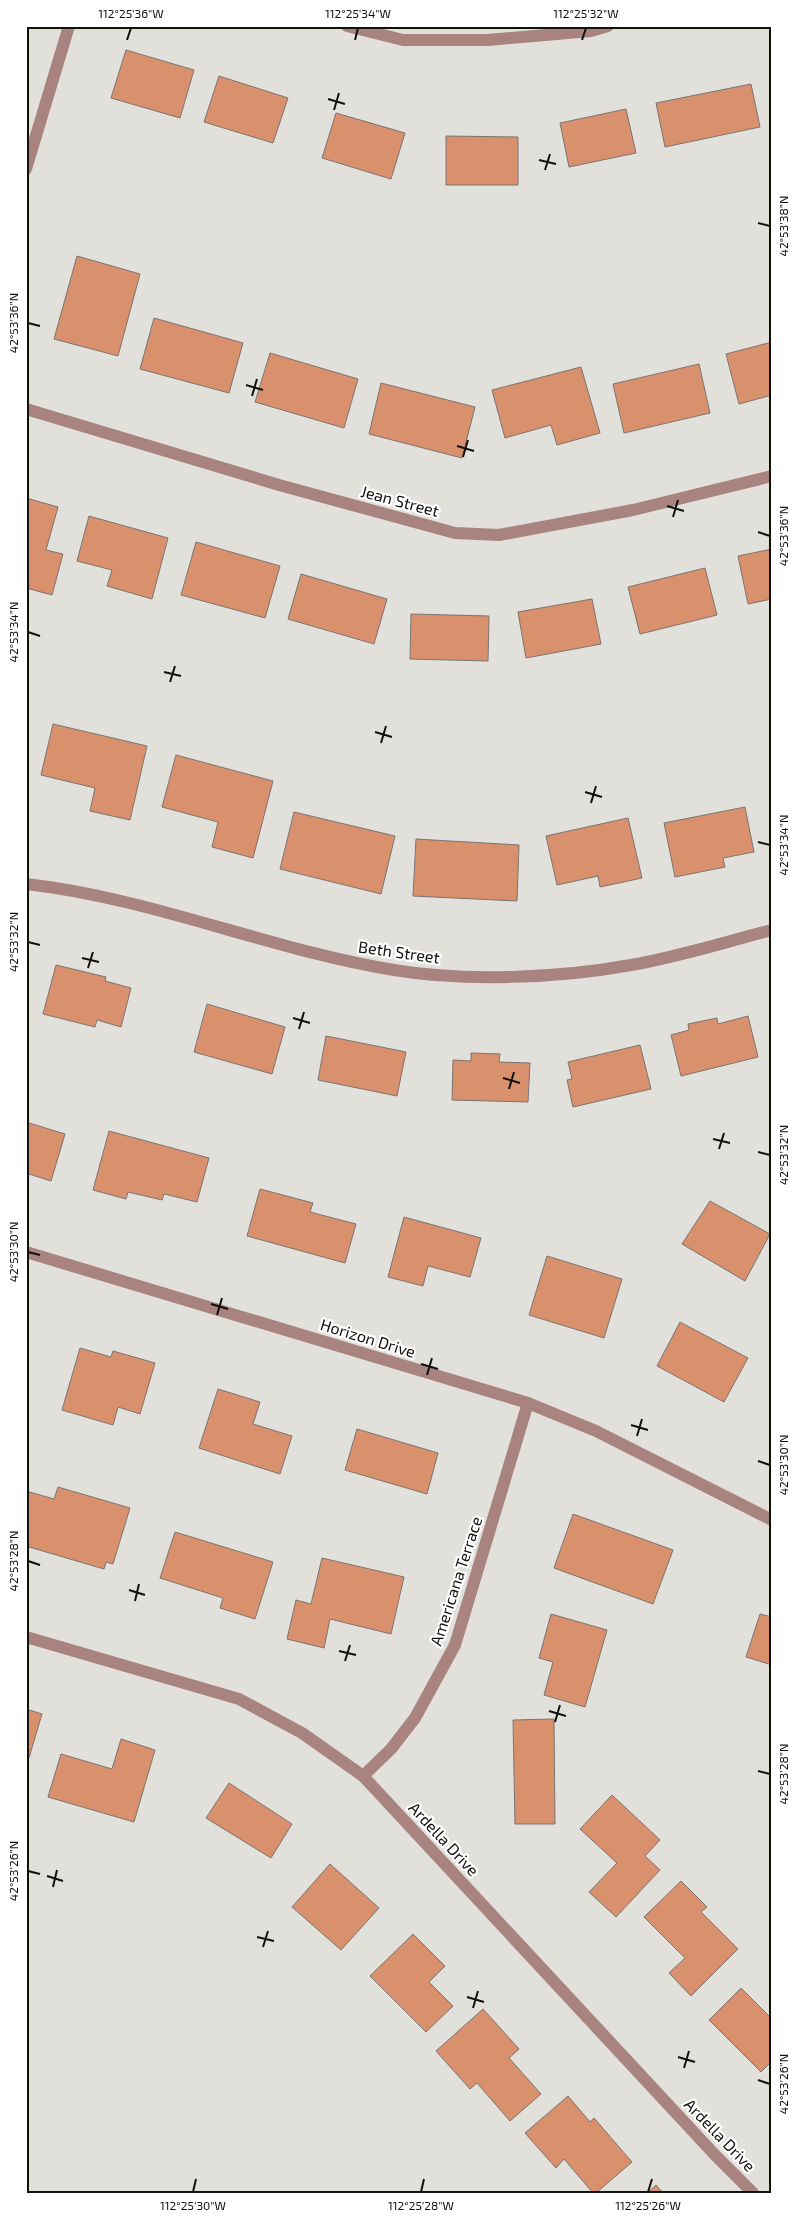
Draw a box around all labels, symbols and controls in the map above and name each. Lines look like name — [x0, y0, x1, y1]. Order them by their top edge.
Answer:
text: 112°25'36"W — [98, 6, 164, 20]
text: 112°25'34"W — [325, 6, 391, 20]
text: 112°25'32"W — [553, 6, 619, 20]
text: 42°53'38"N — [776, 196, 790, 256]
text: 42°53'36"N — [6, 293, 20, 353]
street label: Jean Street — [359, 481, 441, 520]
text: 42°53'36"N — [776, 506, 790, 566]
text: 42°53'34"N — [6, 602, 20, 662]
text: 42°53'34"N — [776, 815, 790, 875]
text: 42°53'32"N — [6, 912, 20, 972]
street label: Beth Street — [357, 936, 441, 967]
text: 42°53'32"N — [776, 1125, 790, 1185]
text: 42°53'30"N — [6, 1222, 20, 1282]
street label: Horizon Drive — [318, 1314, 418, 1361]
text: 42°53'30"N — [776, 1435, 790, 1495]
street label: Americana Terrace — [426, 1514, 485, 1648]
text: 42°53'28"N — [6, 1531, 20, 1591]
text: 42°53'28"N — [776, 1744, 790, 1804]
street label: Ardella Drive — [405, 1798, 483, 1879]
text: 42°53'26"N — [6, 1841, 20, 1901]
text: 42°53'26"N — [776, 2054, 790, 2114]
street label: Ardella Drive — [681, 2094, 760, 2175]
text: 112°25'30"W — [160, 2198, 226, 2212]
text: 112°25'28"W — [388, 2198, 454, 2212]
text: 112°25'26"W — [615, 2198, 681, 2212]

